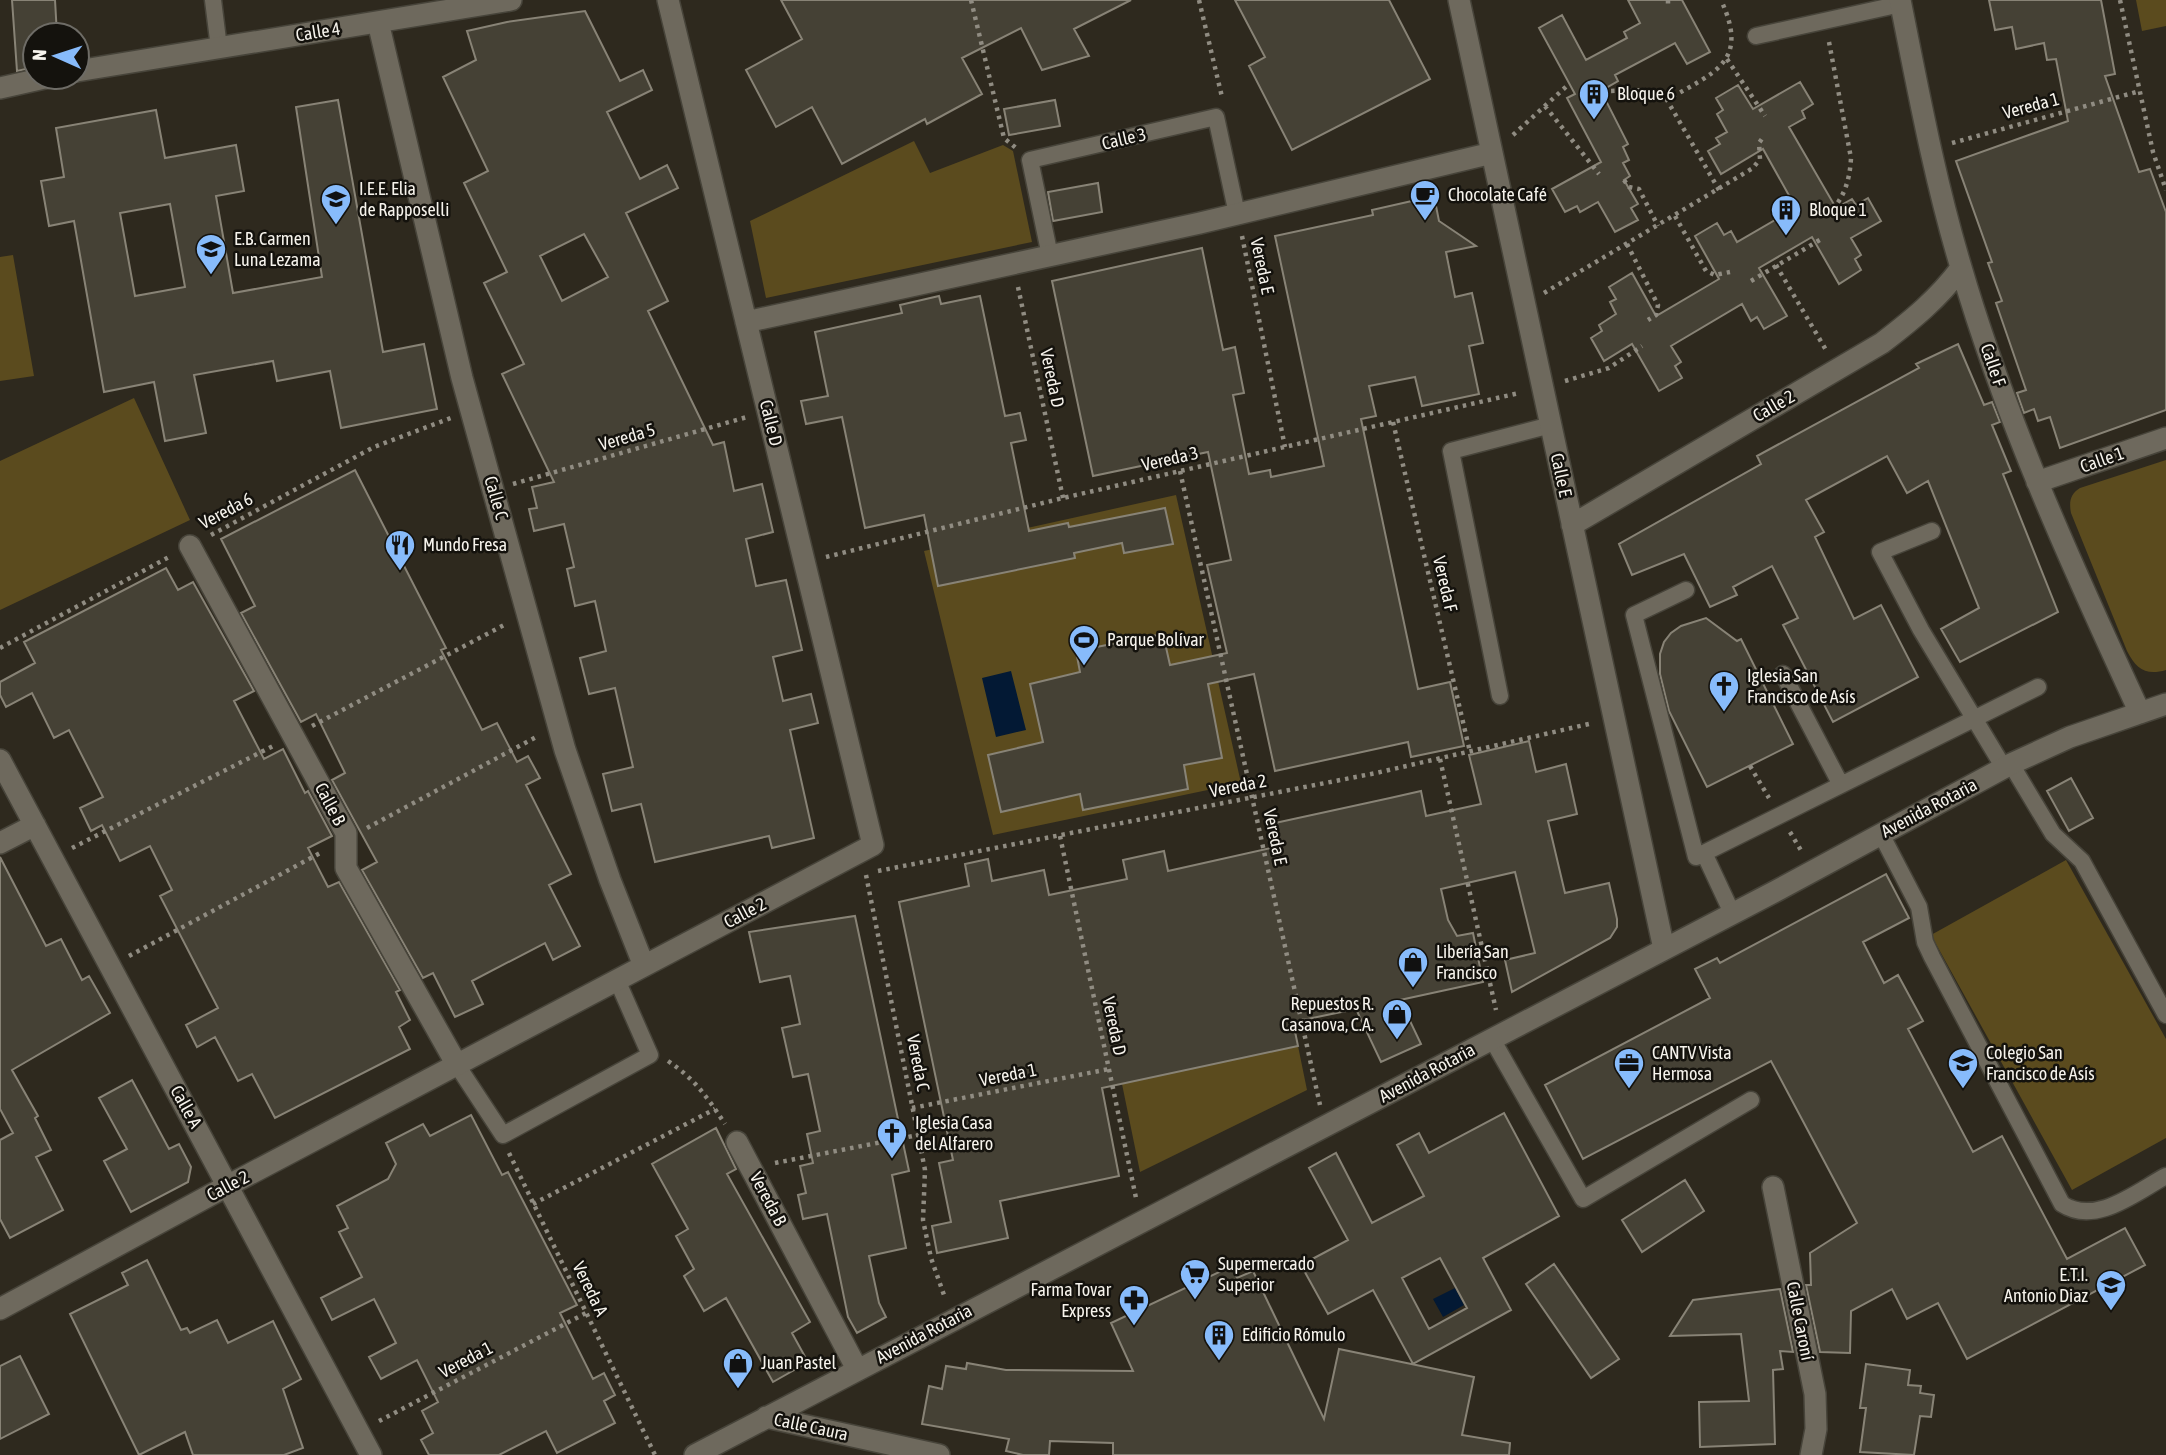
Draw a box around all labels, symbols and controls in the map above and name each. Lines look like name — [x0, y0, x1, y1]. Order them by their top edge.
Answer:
street label: Calle 4 — [294, 18, 342, 45]
north arrow — [21, 21, 91, 91]
text: N — [28, 49, 50, 61]
building icon: Bloque 6 — [1577, 77, 1611, 121]
place label: Bloque 6 — [1617, 83, 1675, 104]
street label: Vereda 1 — [2000, 88, 2061, 123]
street label: Calle 3 — [1100, 123, 1148, 154]
place label: I.E.E. Elia de Rapposelli — [359, 178, 449, 220]
cafe icon: Chocolate Café — [1408, 178, 1442, 222]
school or university icon: I.E.E. Elia de Rapposelli — [319, 182, 353, 226]
place label: Chocolate Café — [1448, 184, 1547, 205]
building icon: Bloque 1 — [1769, 193, 1803, 237]
place label: Bloque 1 — [1809, 199, 1867, 220]
place label: E.B. Carmen Luna Lezama — [234, 228, 321, 270]
school or university icon: E.B. Carmen Luna Lezama — [194, 232, 228, 276]
street label: Vereda E — [1246, 236, 1279, 296]
street label: Calle F — [1976, 341, 2011, 390]
street label: Vereda D — [1036, 347, 1069, 409]
street label: Calle 2 — [1749, 385, 1798, 426]
street label: Calle D — [756, 398, 787, 448]
street label: Vereda 5 — [596, 418, 657, 455]
street label: Vereda 3 — [1139, 442, 1200, 475]
street label: Calle 1 — [2077, 442, 2127, 477]
street label: Calle E — [1547, 451, 1576, 499]
street label: Calle C — [480, 474, 513, 522]
street label: Vereda 6 — [195, 488, 256, 533]
restaurant icon: Mundo Fresa — [383, 528, 417, 572]
place label: Mundo Fresa — [423, 534, 507, 555]
street label: Vereda F — [1429, 554, 1462, 614]
sports icon: Parque Bolívar — [1067, 623, 1101, 667]
place label: Parque Bolívar — [1107, 629, 1205, 650]
place label: Iglesia San Francisco de Asís — [1747, 665, 1856, 707]
church icon: Iglesia San Francisco de Asís — [1707, 669, 1741, 713]
street label: Vereda 2 — [1208, 770, 1268, 801]
street label: Avenida Rotaria — [1877, 774, 1980, 842]
street label: Calle B — [311, 779, 350, 829]
street label: Vereda E — [1259, 807, 1292, 867]
street label: Calle 2 — [720, 893, 770, 932]
place label: Libería San Francisco — [1436, 941, 1509, 983]
shop icon: Libería San Francisco — [1396, 945, 1430, 989]
place label: Repuestos R. Casanova, C.A. — [1281, 993, 1374, 1035]
street label: Vereda D — [1098, 995, 1131, 1057]
shop icon: Repuestos R. Casanova, C.A. — [1380, 997, 1414, 1041]
street label: Vereda C — [903, 1033, 934, 1093]
street label: Avenida Rotaria — [1375, 1039, 1478, 1107]
place label: CANTV Vista Hermosa — [1652, 1042, 1732, 1084]
place label: Colegio San Francisco de Asís — [1986, 1042, 2095, 1084]
office icon: CANTV Vista Hermosa — [1612, 1046, 1646, 1090]
school or university icon: Colegio San Francisco de Asís — [1946, 1046, 1980, 1090]
street label: Vereda 1 — [978, 1059, 1038, 1090]
street label: Calle A — [166, 1082, 207, 1132]
place label: Iglesia Casa del Alfarero — [915, 1112, 993, 1154]
church icon: Iglesia Casa del Alfarero — [875, 1116, 909, 1160]
street label: Calle 2 — [203, 1166, 253, 1205]
street label: Vereda B — [746, 1168, 791, 1230]
place label: Supermercado Superior — [1218, 1253, 1315, 1295]
supermarket icon: Supermercado Superior — [1178, 1257, 1212, 1301]
street label: Vereda A — [568, 1258, 613, 1320]
place label: E.T.I. Antonio Diaz — [2004, 1264, 2089, 1306]
school or university icon: E.T.I. Antonio Diaz — [2094, 1268, 2128, 1312]
place label: Farma Tovar Express — [1031, 1279, 1112, 1321]
street label: Calle Caroní — [1783, 1280, 1818, 1362]
pharmacy icon: Farma Tovar Express — [1117, 1283, 1151, 1327]
street label: Avenida Rotaria — [872, 1300, 975, 1368]
building icon: Edificio Rómulo — [1202, 1318, 1236, 1362]
place label: Edificio Rómulo — [1242, 1324, 1345, 1345]
street label: Vereda 1 — [435, 1337, 496, 1382]
shop icon: Juan Pastel — [721, 1346, 755, 1390]
place label: Juan Pastel — [761, 1352, 836, 1373]
street label: Calle Caura — [772, 1408, 850, 1445]

